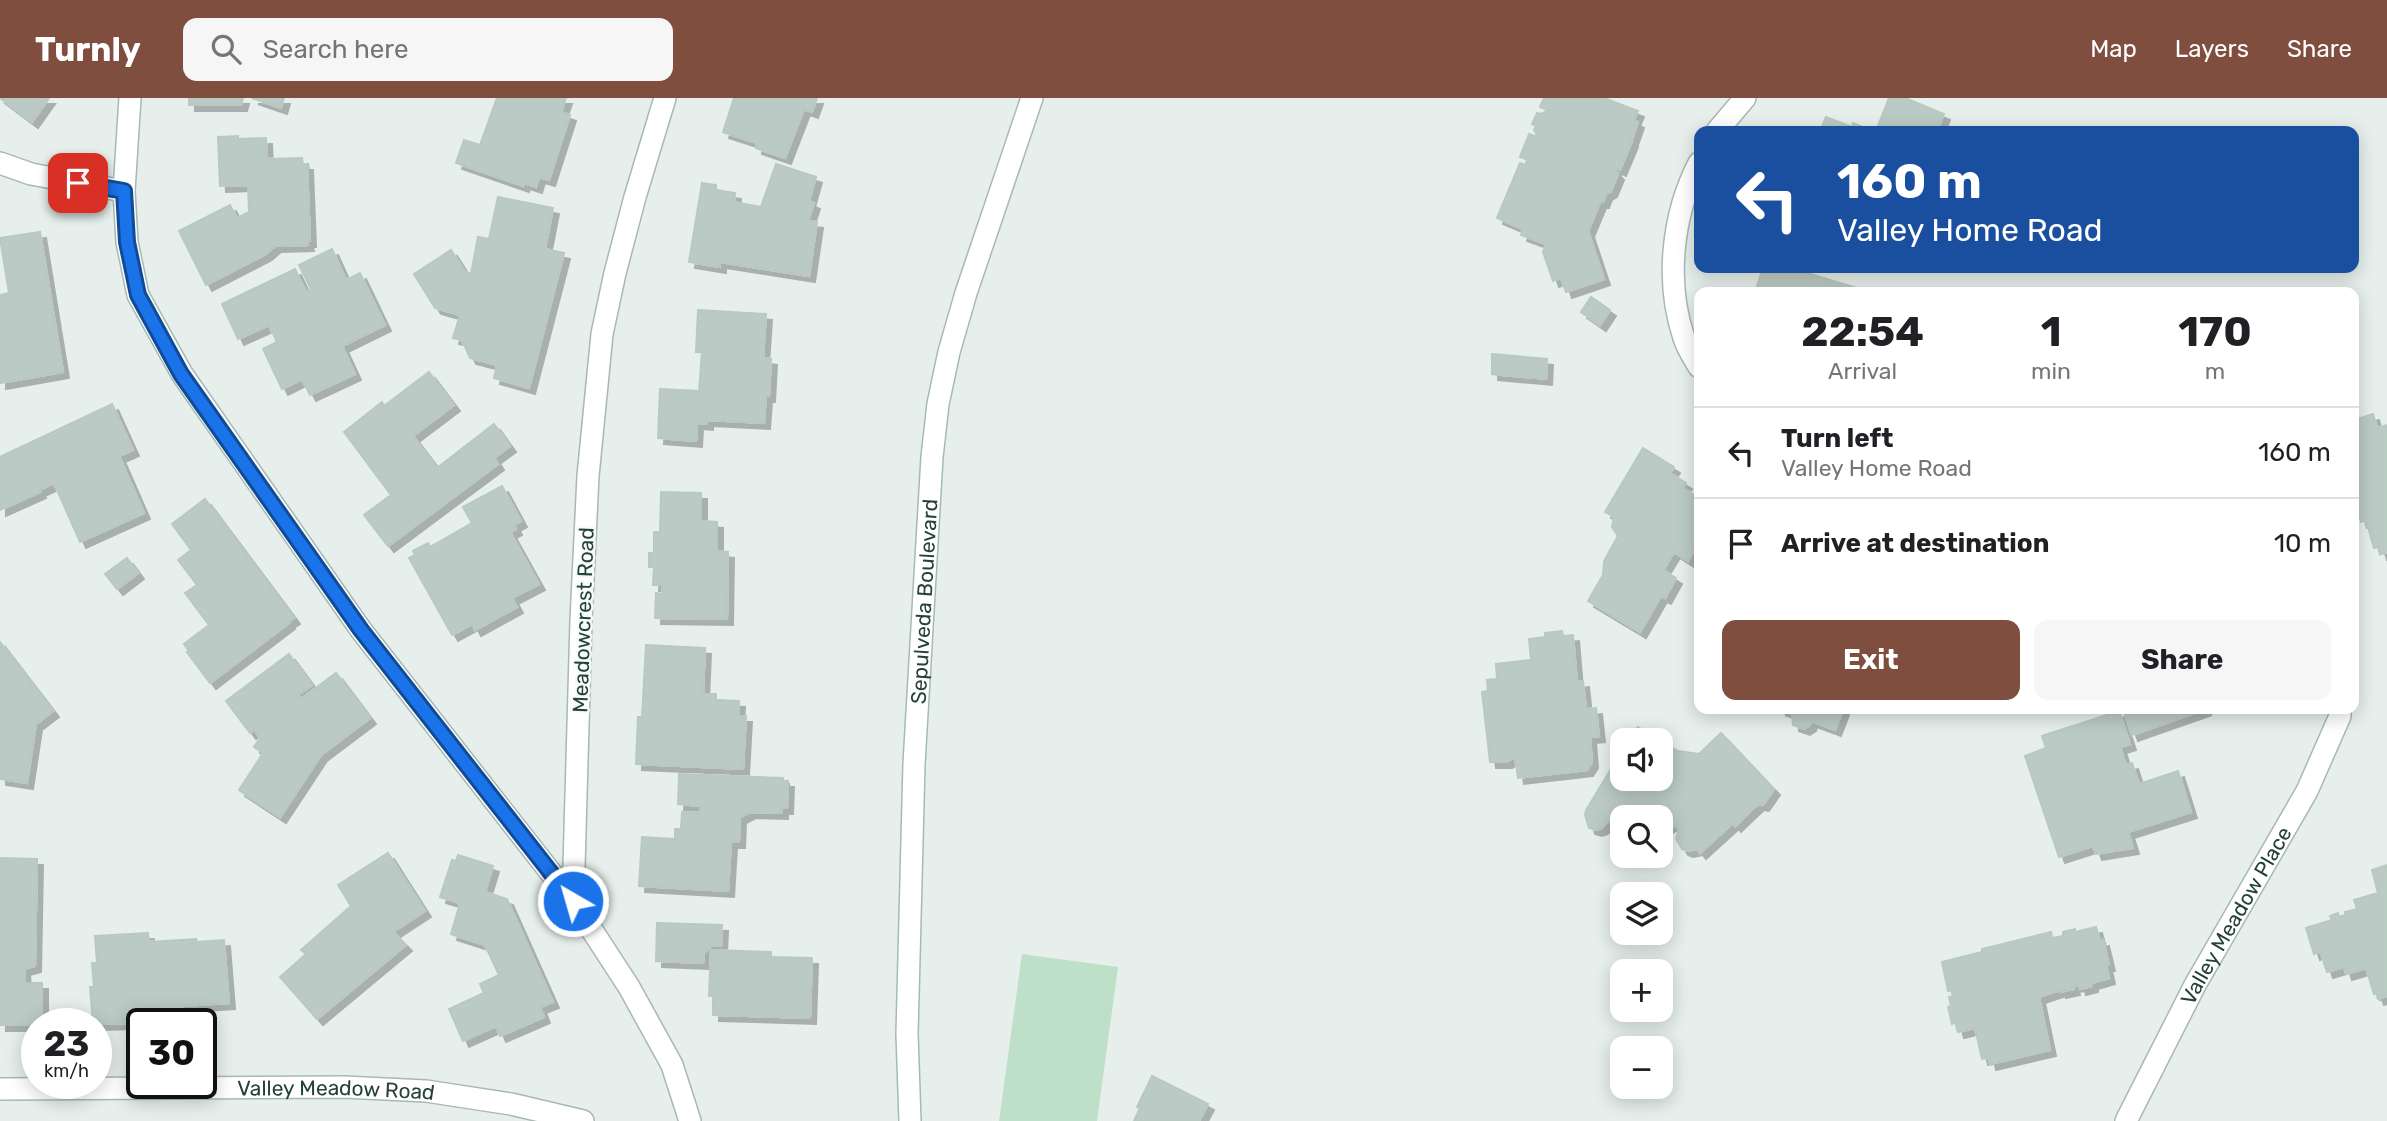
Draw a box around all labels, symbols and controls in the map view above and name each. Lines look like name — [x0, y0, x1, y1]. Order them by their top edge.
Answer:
search box — [183, 18, 673, 81]
text: Turnly — [35, 30, 141, 69]
icon: search — [207, 30, 245, 68]
text: Search here — [263, 34, 409, 65]
text: Map — [2090, 35, 2137, 63]
text: Layers — [2175, 35, 2249, 63]
text: Share — [2287, 35, 2352, 63]
text: 160 m — [1837, 152, 1982, 210]
pin — [48, 153, 108, 213]
icon: left — [1722, 154, 1813, 245]
icon: arrive — [59, 164, 97, 202]
text: Valley Home Road — [1837, 211, 2103, 249]
text: 22:54 — [1801, 307, 1924, 357]
text: 1 — [2041, 307, 2062, 357]
text: 170 — [2178, 307, 2252, 357]
text: Arrival — [1828, 357, 1897, 385]
text: min — [2031, 357, 2071, 385]
text: m — [2205, 357, 2225, 385]
text: Turn left — [1781, 423, 1893, 454]
icon: left — [1722, 434, 1760, 472]
text: 160 m — [2258, 437, 2331, 468]
text: Valley Home Road — [1781, 454, 1972, 482]
street label: Sepulveda Boulevard — [905, 498, 942, 705]
icon: arrive — [1722, 525, 1760, 563]
street label: Meadowcrest Road — [567, 527, 599, 713]
text: Arrive at destination — [1781, 528, 2049, 559]
text: 10 m — [2274, 528, 2331, 559]
button: Exit — [1722, 620, 2020, 700]
button: Share — [2034, 620, 2331, 700]
map controls — [1610, 728, 1673, 1099]
button: sound — [1610, 728, 1673, 791]
button: search — [1610, 805, 1673, 868]
street label: Valley Meadow Place — [2175, 822, 2296, 1009]
position arrow — [536, 864, 610, 938]
button: layers — [1610, 882, 1673, 945]
button: + — [1610, 959, 1673, 1022]
speed limit sign: 30 — [126, 1008, 217, 1099]
text: 23 — [44, 1023, 89, 1065]
button: − — [1610, 1036, 1673, 1099]
text: km/h — [44, 1060, 89, 1082]
street label: Valley Meadow Road — [237, 1074, 436, 1105]

